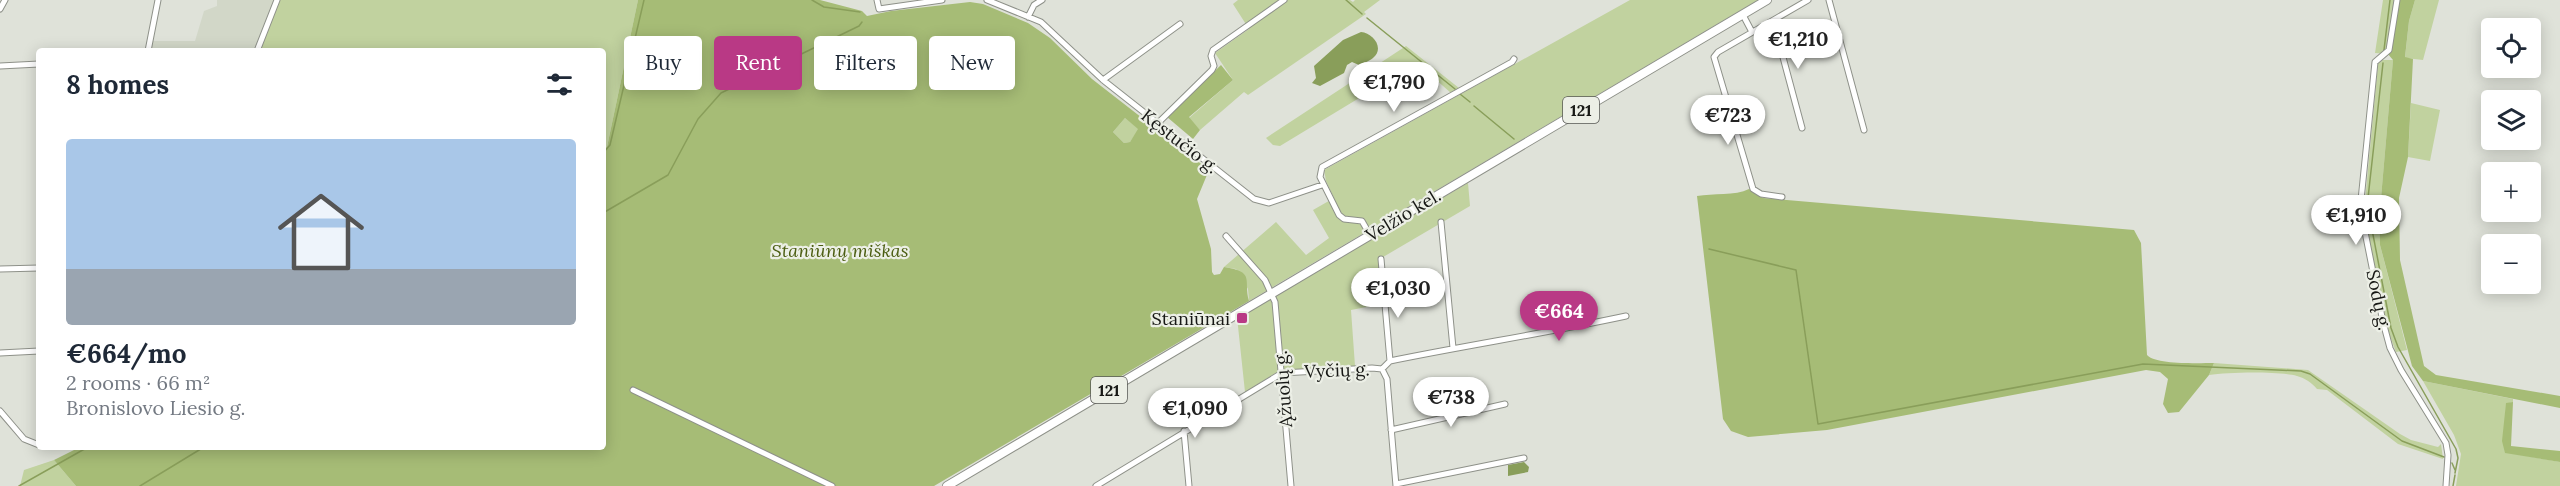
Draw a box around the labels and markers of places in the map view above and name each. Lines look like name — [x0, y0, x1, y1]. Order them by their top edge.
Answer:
pin: €1,210 — [1749, 19, 1847, 70]
pin: €1,790 — [1345, 62, 1443, 113]
pin: €723 — [1692, 95, 1764, 146]
pin: €1,910 — [2307, 195, 2405, 246]
pin: €1,030 — [1349, 268, 1447, 319]
pin: €664 — [1523, 291, 1595, 342]
place label: Staniūnai — [1152, 307, 1230, 330]
marker: Staniūnai — [1235, 311, 1249, 325]
pin: €738 — [1415, 377, 1487, 428]
pin: €1,090 — [1146, 388, 1244, 439]

